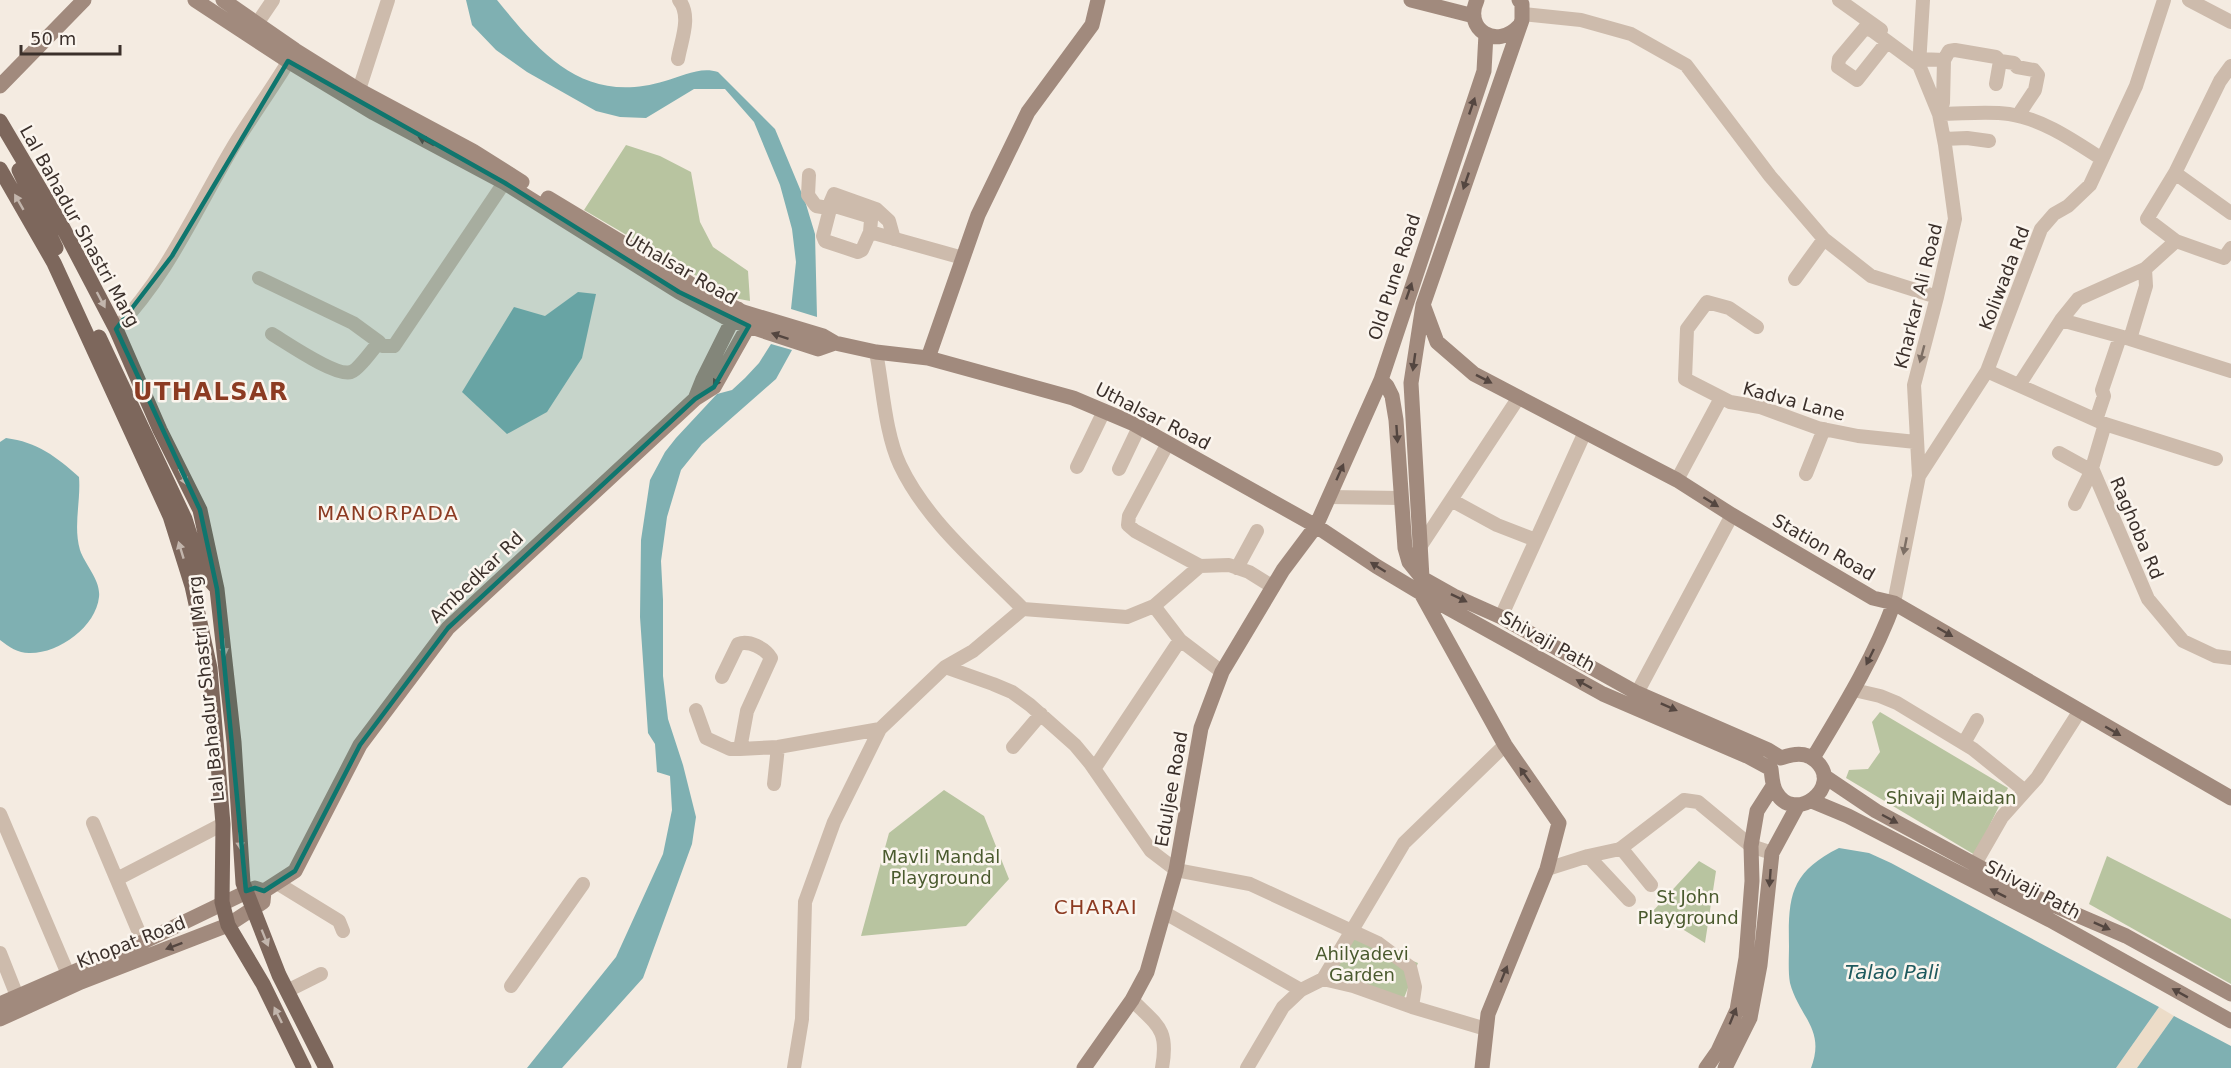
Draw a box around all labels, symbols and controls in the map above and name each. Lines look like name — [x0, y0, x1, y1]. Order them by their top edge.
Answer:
scale bar — [21, 18, 120, 56]
text: 50 m — [30, 28, 76, 49]
one-way arrow — [1468, 97, 1478, 115]
street label: Lal Bahadur Shastri Marg — [16, 122, 144, 330]
one-way arrow — [418, 136, 435, 146]
one-way arrow — [1461, 172, 1470, 190]
one-way arrow — [14, 194, 25, 210]
street label: Old Pune Road — [1364, 211, 1424, 343]
street label: Kharkar Ali Road — [1890, 221, 1946, 371]
street label: Koliwada Rd — [1975, 223, 2033, 333]
street label: Uthalsar Road — [621, 227, 741, 309]
one-way arrow — [1405, 282, 1415, 300]
one-way arrow — [96, 292, 106, 309]
one-way arrow — [771, 331, 789, 341]
one-way arrow — [1917, 345, 1927, 363]
one-way arrow — [1410, 353, 1419, 372]
one-way arrow — [713, 371, 724, 387]
one-way arrow — [1476, 374, 1493, 384]
street label: Kadva Lane — [1741, 377, 1847, 425]
district label: UTHALSAR — [133, 378, 289, 406]
street label: Uthalsar Road — [1092, 378, 1214, 454]
one-way arrow — [1392, 425, 1402, 444]
one-way arrow — [1335, 464, 1344, 481]
one-way arrow — [178, 468, 188, 485]
street label: Raghoba Rd — [2106, 474, 2168, 582]
one-way arrow — [1703, 496, 1719, 507]
district label: MANORPADA — [317, 501, 459, 525]
street label: Station Road — [1769, 509, 1879, 585]
street label: Ambedkar Rd — [425, 527, 527, 627]
one-way arrow — [1900, 537, 1909, 556]
one-way arrow — [176, 541, 185, 559]
one-way arrow — [1370, 562, 1386, 573]
street label: Lal Bahadur Shastri Marg — [184, 575, 228, 803]
one-way arrow — [1450, 593, 1467, 603]
street label: Shivaji Path — [1497, 606, 1599, 676]
one-way arrow — [1936, 627, 1953, 637]
one-way arrow — [219, 637, 228, 656]
one-way arrow — [1865, 648, 1875, 665]
one-way arrow — [1576, 679, 1593, 689]
one-way arrow — [1660, 703, 1678, 712]
one-way arrow — [2105, 726, 2122, 736]
street label: Eduljee Road — [1150, 729, 1192, 849]
one-way arrow — [1519, 767, 1531, 783]
park label: Shivaji Maidan — [1886, 787, 2016, 808]
one-way arrow — [1882, 814, 1899, 824]
one-way arrow — [236, 832, 245, 851]
park label: Mavli Mandal Playground — [882, 846, 1000, 888]
street label: Shivaji Path — [1982, 855, 2084, 923]
one-way arrow — [1765, 868, 1775, 887]
park label: St John Playground — [1637, 886, 1739, 928]
one-way arrow — [1989, 888, 2006, 898]
district label: CHARAI — [1054, 895, 1138, 919]
street label: Khopat Road — [74, 912, 188, 972]
one-way arrow — [2093, 921, 2111, 931]
one-way arrow — [260, 929, 270, 947]
one-way arrow — [164, 941, 182, 951]
park label: Ahilyadevi Garden — [1315, 943, 1409, 985]
water label: Talao Pali — [1845, 960, 1940, 984]
one-way arrow — [1500, 965, 1509, 983]
one-way arrow — [2171, 988, 2188, 998]
one-way arrow — [274, 1007, 283, 1024]
one-way arrow — [1729, 1007, 1739, 1025]

